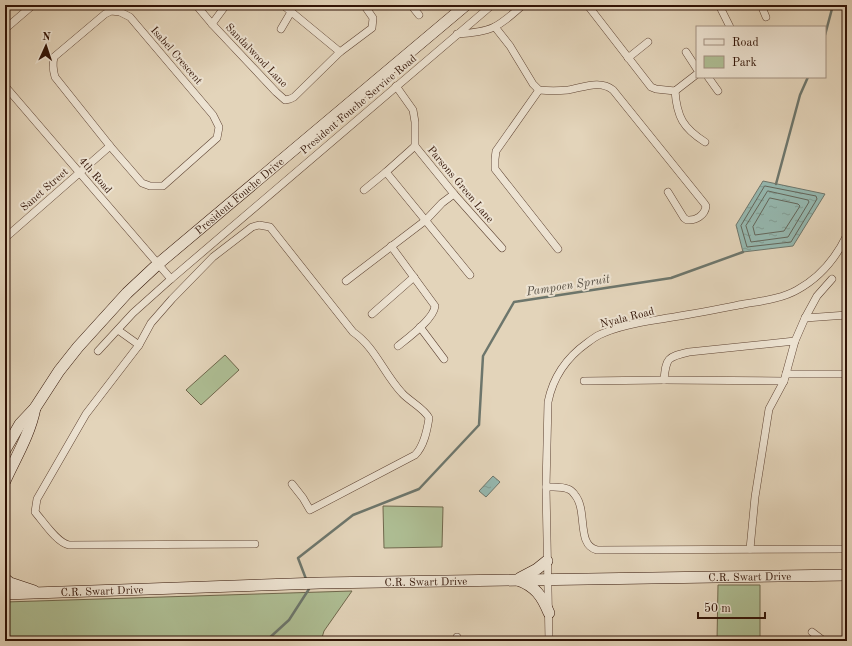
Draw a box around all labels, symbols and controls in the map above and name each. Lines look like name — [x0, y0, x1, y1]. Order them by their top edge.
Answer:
street label: Sandalwood Lane — [223, 22, 289, 90]
street label: Isabel Crescent — [148, 25, 204, 87]
north arrow — [26, 26, 66, 66]
legend — [696, 26, 826, 78]
text: N — [42, 32, 52, 43]
text: Road — [732, 37, 759, 49]
street label: President Fouche Service Road — [299, 53, 419, 157]
text: Park — [732, 57, 757, 69]
street label: Parsons Green Lane — [425, 145, 495, 225]
street label: 4th Road — [76, 156, 114, 196]
street label: President Fouche Drive — [194, 157, 286, 237]
street label: Sanet Street — [19, 166, 71, 214]
water label: Pampoen Spruit — [525, 273, 611, 299]
street label: Nyala Road — [599, 306, 656, 330]
street label: C.R. Swart Drive — [708, 572, 791, 584]
street label: C.R. Swart Drive — [384, 577, 467, 589]
street label: C.R. Swart Drive — [60, 585, 144, 599]
scale bar — [698, 594, 765, 620]
text: 50 m — [704, 602, 731, 615]

